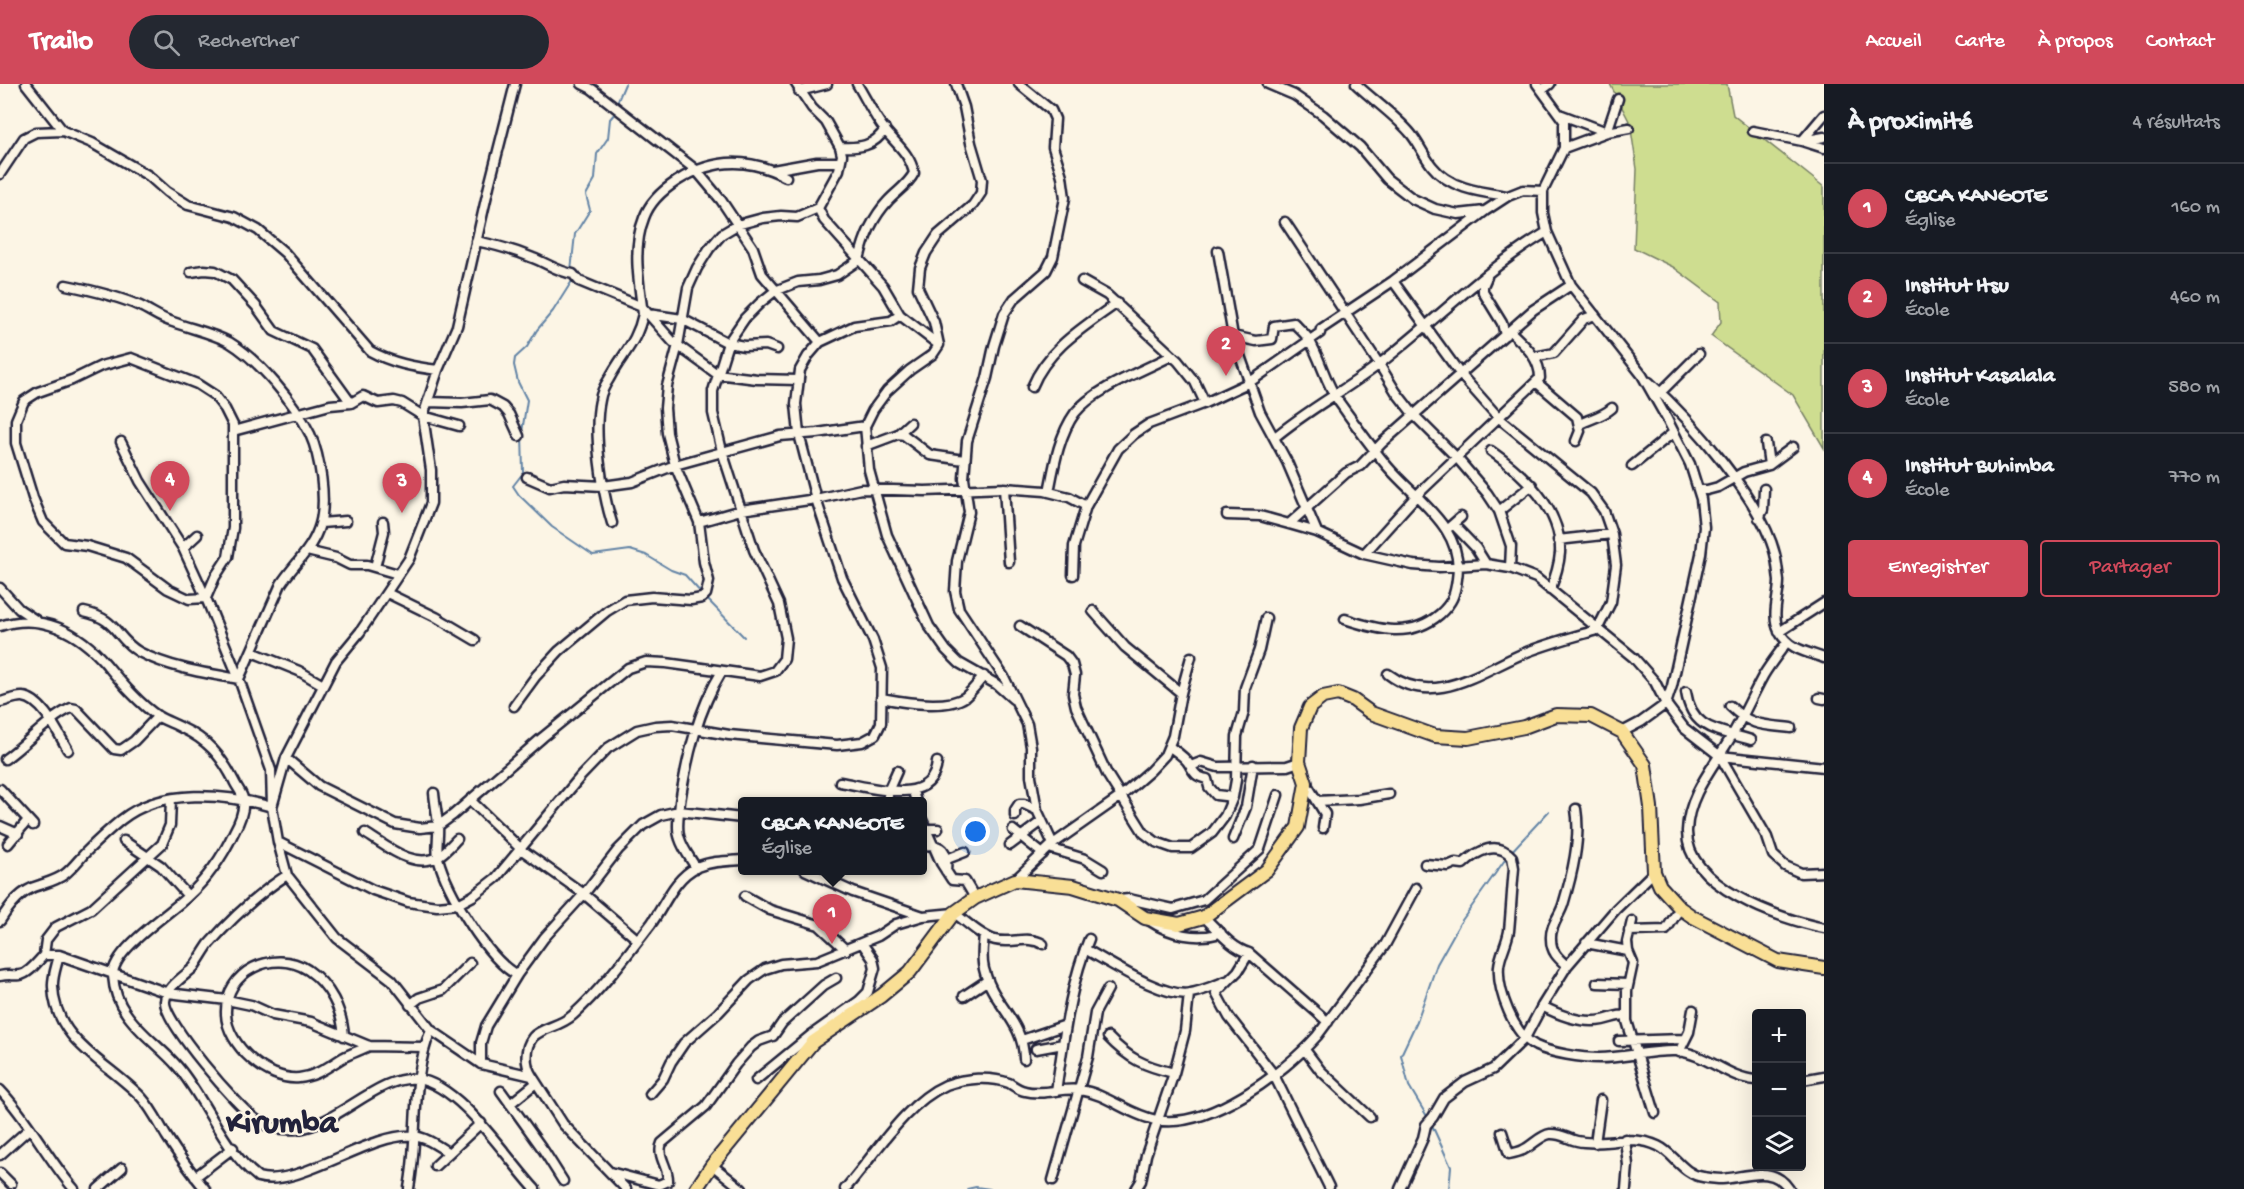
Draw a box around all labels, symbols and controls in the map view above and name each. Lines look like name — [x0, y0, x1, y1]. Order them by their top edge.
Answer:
search box — [129, 15, 549, 69]
text: Trailo — [30, 26, 93, 59]
icon: search — [150, 26, 183, 59]
text: Rechercher — [198, 29, 298, 55]
text: Accueil — [1865, 30, 1922, 55]
text: Carte — [1955, 30, 2005, 55]
text: À propos — [2038, 30, 2113, 55]
text: Contact — [2146, 30, 2214, 55]
text: À proximité — [1848, 108, 1972, 139]
text: 4 résultats — [2132, 112, 2220, 135]
text: CBCA KANGOTE — [1905, 184, 2047, 210]
text: 1 — [1863, 197, 1872, 220]
text: 160 m — [2171, 197, 2220, 220]
text: Église — [1905, 210, 1955, 233]
text: Institut Itsu — [1905, 274, 2009, 300]
text: 2 — [1863, 287, 1872, 310]
text: 460 m — [2170, 287, 2220, 310]
text: École — [1905, 300, 1949, 323]
pin: 2 — [1206, 326, 1246, 376]
text: Institut Kasalala — [1905, 364, 2055, 390]
text: 3 — [1862, 377, 1873, 400]
text: 580 m — [2168, 377, 2220, 400]
text: École — [1905, 390, 1949, 413]
text: Institut Buhimba — [1905, 454, 2054, 480]
pin: 4 — [150, 462, 190, 511]
pin: 3 — [382, 464, 422, 513]
text: 4 — [1863, 467, 1872, 490]
text: 770 m — [2169, 467, 2220, 490]
text: École — [1905, 480, 1949, 503]
button: Enregistrer — [1848, 540, 2028, 597]
button: Partager — [2040, 540, 2220, 597]
popup — [738, 797, 927, 875]
text: CBCA KANGOTE — [761, 812, 904, 838]
your location — [961, 817, 990, 846]
text: Église — [761, 838, 812, 861]
pin: 1 — [812, 894, 852, 944]
map controls — [1752, 1009, 1806, 1171]
button: + — [1752, 1009, 1806, 1063]
button: − — [1752, 1063, 1806, 1117]
district label: Kirumba — [225, 1106, 340, 1144]
button: layers — [1752, 1117, 1806, 1171]

